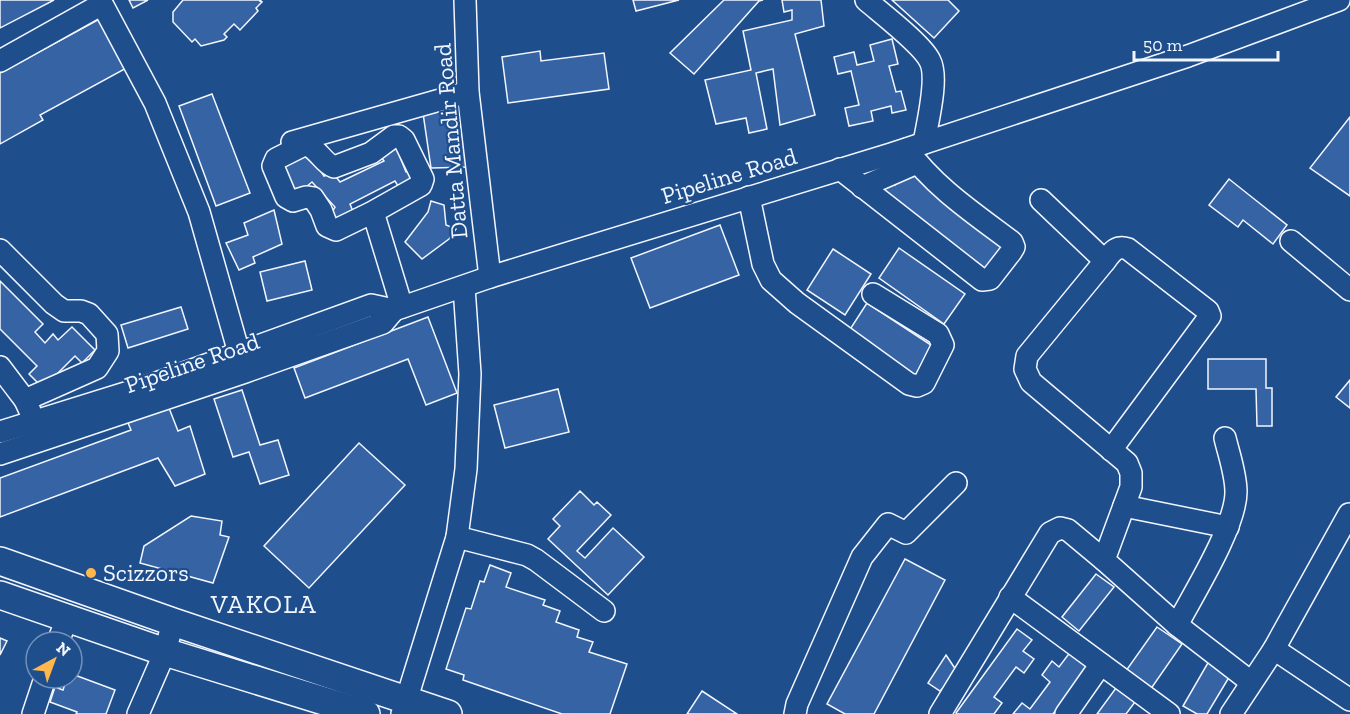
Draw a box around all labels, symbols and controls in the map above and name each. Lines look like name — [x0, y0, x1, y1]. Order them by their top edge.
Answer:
scale bar — [1134, 24, 1278, 62]
text: 50 m — [1143, 34, 1183, 56]
street label: Datta Mandir Road — [428, 42, 473, 240]
street label: Pipeline Road — [658, 141, 800, 210]
street label: Pipeline Road — [121, 326, 263, 399]
place label: Scizzors — [103, 558, 189, 587]
marker: Scizzors — [84, 566, 98, 580]
district label: VAKOLA — [210, 588, 317, 620]
north arrow — [24, 630, 84, 690]
text: N — [53, 638, 74, 660]

